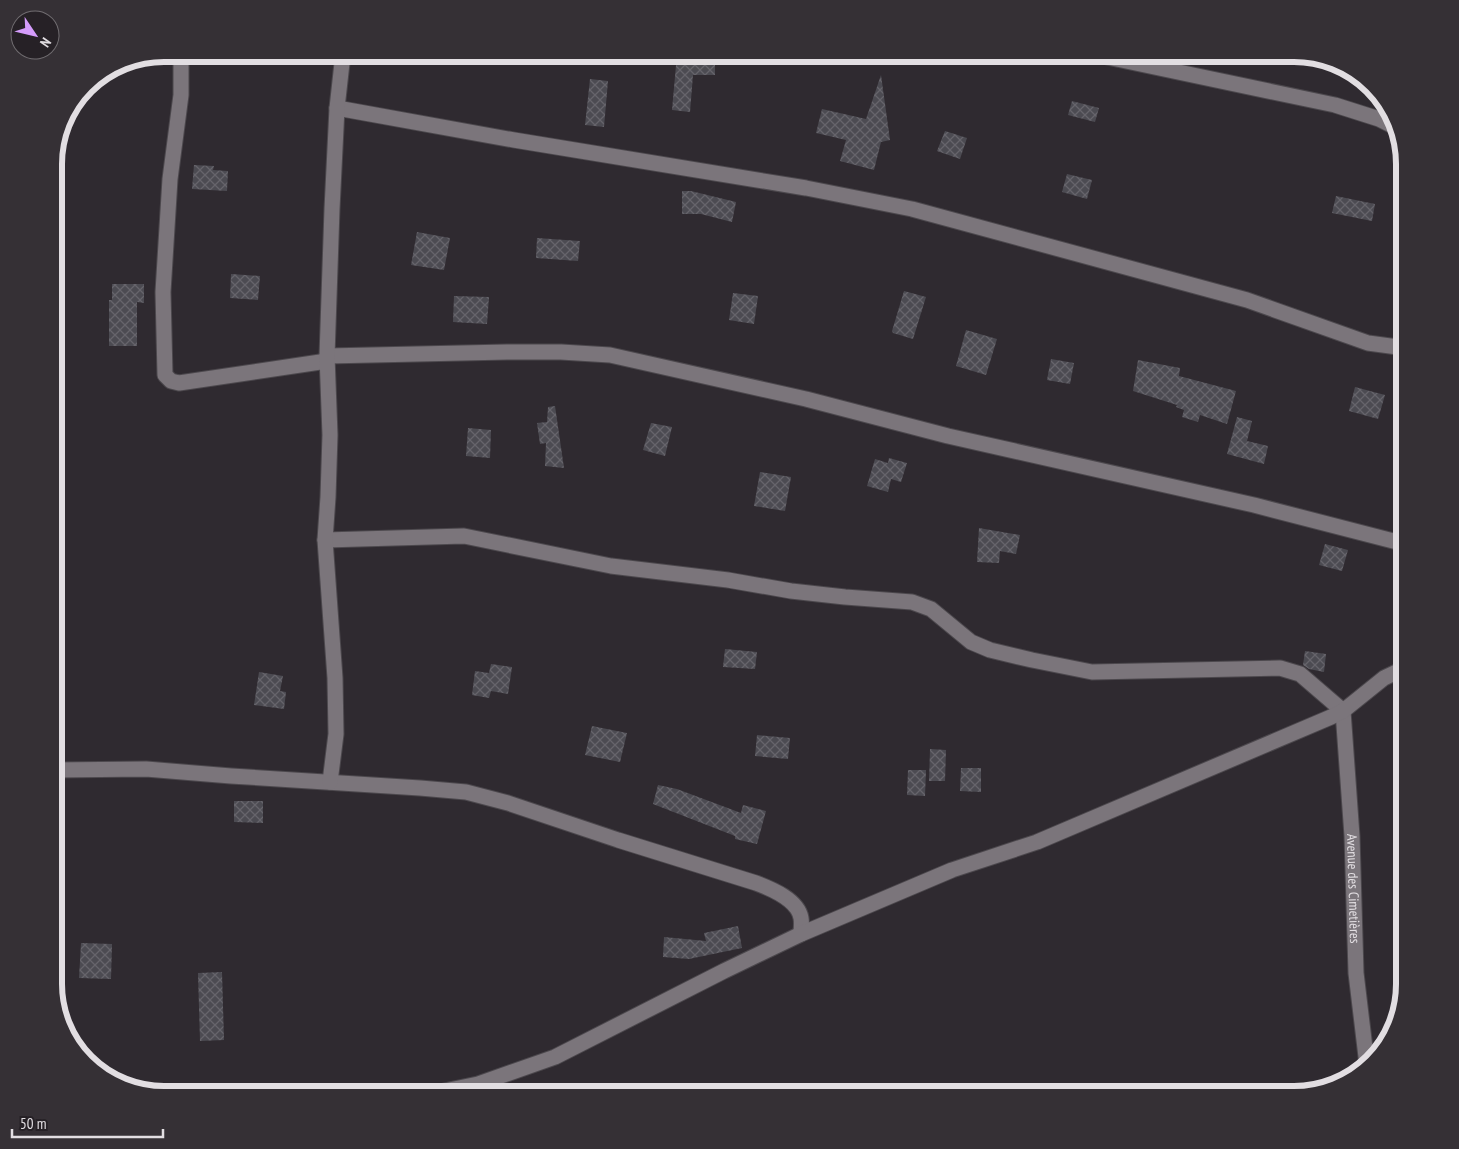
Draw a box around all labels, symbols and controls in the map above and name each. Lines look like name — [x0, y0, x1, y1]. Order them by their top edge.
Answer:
north arrow — [10, 10, 60, 60]
text: N — [36, 34, 55, 51]
street label: Avenue des Cimetières — [1343, 834, 1364, 944]
scale bar — [12, 1106, 164, 1138]
text: 50 m — [20, 1114, 46, 1133]

